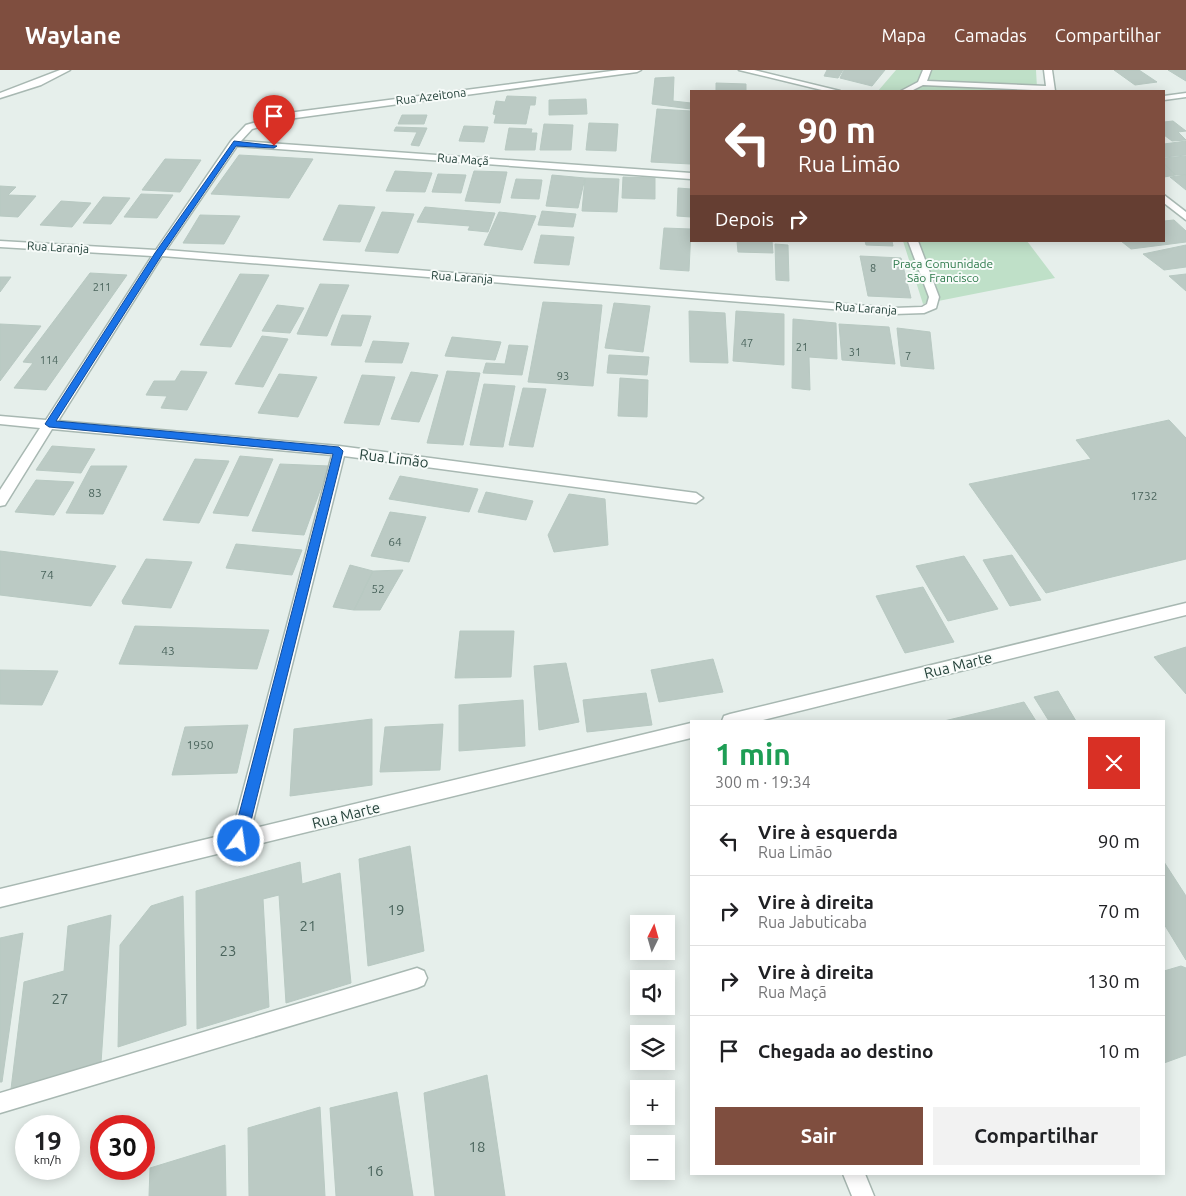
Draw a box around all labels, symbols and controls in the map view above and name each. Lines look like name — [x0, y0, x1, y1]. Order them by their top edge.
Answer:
text: Waylane — [25, 22, 121, 49]
text: Mapa — [881, 25, 926, 45]
text: Camadas — [954, 25, 1027, 45]
text: Compartilhar — [1055, 25, 1161, 45]
street label: Rua Azeitona — [395, 85, 467, 107]
pin — [253, 95, 295, 146]
icon: arrive — [260, 102, 288, 130]
icon: left — [715, 110, 780, 175]
text: 90 m — [798, 110, 876, 150]
street label: Rua Maçã — [437, 151, 489, 167]
text: Rua Limão — [798, 151, 900, 176]
icon: right — [784, 205, 812, 233]
text: Depois — [715, 208, 774, 230]
street label: Rua Laranja — [27, 239, 89, 255]
park label: Praça Comunidade São Francisco — [893, 257, 993, 284]
house number: 8 — [870, 262, 876, 274]
street label: Rua Laranja — [431, 268, 493, 286]
house number: 211 — [93, 281, 111, 293]
street label: Rua Laranja — [835, 299, 897, 317]
house number: 47 — [741, 337, 753, 349]
house number: 21 — [796, 341, 808, 353]
house number: 31 — [849, 346, 861, 358]
house number: 7 — [905, 350, 911, 362]
house number: 114 — [40, 354, 58, 366]
house number: 93 — [557, 370, 569, 382]
street label: Rua Limão — [358, 445, 430, 471]
house number: 83 — [88, 486, 102, 499]
house number: 1732 — [1130, 489, 1158, 502]
house number: 64 — [388, 535, 402, 548]
house number: 74 — [40, 568, 54, 581]
house number: 52 — [371, 582, 385, 595]
house number: 43 — [161, 644, 175, 657]
street label: Rua Marte — [922, 648, 994, 682]
text: 1 min — [715, 737, 791, 771]
button: close — [1088, 737, 1140, 789]
house number: 1950 — [186, 738, 214, 751]
text: 300 m · 19:34 — [715, 773, 811, 791]
street label: Rua Marte — [310, 798, 382, 832]
position arrow — [212, 814, 264, 866]
text: Vire à esquerda — [758, 821, 898, 843]
icon: left — [715, 827, 743, 855]
text: 90 m — [1098, 830, 1140, 852]
text: Rua Limão — [758, 843, 832, 861]
text: Vire à direita — [758, 891, 874, 913]
icon: right — [715, 897, 743, 925]
text: 70 m — [1098, 900, 1140, 922]
house number: 19 — [388, 901, 404, 918]
text: Rua Jabuticaba — [758, 913, 867, 931]
north arrow — [630, 915, 675, 960]
map controls — [630, 915, 675, 1180]
house number: 21 — [300, 917, 316, 934]
house number: 23 — [220, 942, 236, 959]
text: Vire à direita — [758, 961, 874, 983]
icon: right — [715, 967, 743, 995]
button: sound — [630, 970, 675, 1015]
text: 130 m — [1087, 970, 1140, 992]
text: Rua Maçã — [758, 983, 827, 1001]
house number: 27 — [52, 990, 68, 1007]
button: layers — [630, 1025, 675, 1070]
icon: arrive — [715, 1037, 743, 1065]
text: Chegada ao destino — [758, 1040, 934, 1062]
text: 10 m — [1098, 1040, 1140, 1062]
button: + — [630, 1080, 675, 1125]
button: Sair — [715, 1107, 923, 1165]
button: Compartilhar — [933, 1107, 1140, 1165]
speed limit sign: 30 — [90, 1115, 155, 1180]
text: 19 — [33, 1127, 62, 1155]
button: − — [630, 1135, 675, 1180]
house number: 18 — [469, 1138, 485, 1155]
text: km/h — [34, 1153, 61, 1166]
house number: 16 — [367, 1162, 383, 1179]

